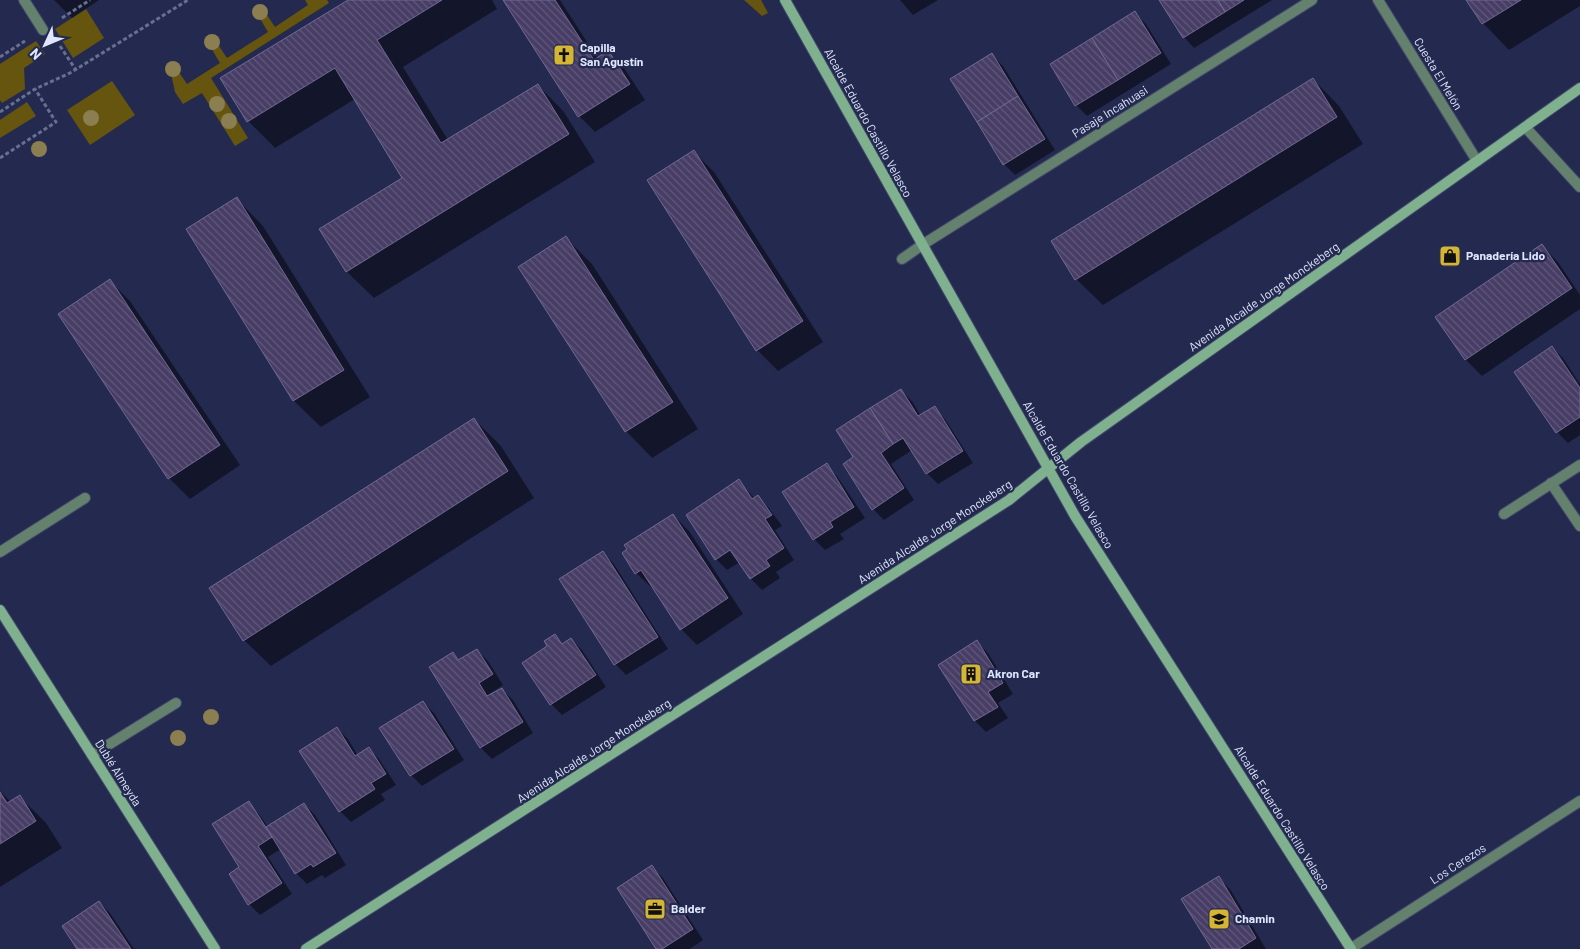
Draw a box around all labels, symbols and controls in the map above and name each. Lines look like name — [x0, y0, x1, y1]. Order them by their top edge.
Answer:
north arrow — [20, 20, 70, 70]
street label: Cuesta El Melón — [1412, 35, 1466, 112]
place label: Capilla San Agustín — [580, 40, 643, 68]
church icon: Capilla San Agustín — [552, 43, 576, 67]
text: N — [26, 45, 45, 64]
street label: Alcalde Eduardo Castillo Velasco — [822, 46, 916, 199]
street label: Pasaje Incahuasi — [1069, 82, 1150, 140]
street label: Avenida Alcalde Jorge Monckeberg — [1186, 239, 1341, 354]
shop icon: Panadería Lido — [1438, 244, 1462, 268]
place label: Panadería Lido — [1466, 248, 1546, 262]
street label: Alcalde Eduardo Castillo Velasco — [1021, 398, 1117, 551]
street label: Avenida Alcalde Jorge Monckeberg — [855, 476, 1014, 586]
building icon: Akron Car — [959, 662, 983, 686]
place label: Akron Car — [987, 666, 1040, 680]
street label: Avenida Alcalde Jorge Monckeberg — [514, 695, 673, 805]
street label: Dublé Almeyda — [93, 737, 145, 808]
street label: Alcalde Eduardo Castillo Velasco — [1232, 743, 1333, 892]
street label: Los Cerezos — [1427, 840, 1488, 886]
office icon: Balder — [643, 897, 667, 921]
place label: Balder — [671, 901, 706, 915]
school or university icon: Chamin — [1207, 907, 1231, 931]
place label: Chamin — [1235, 911, 1275, 925]

